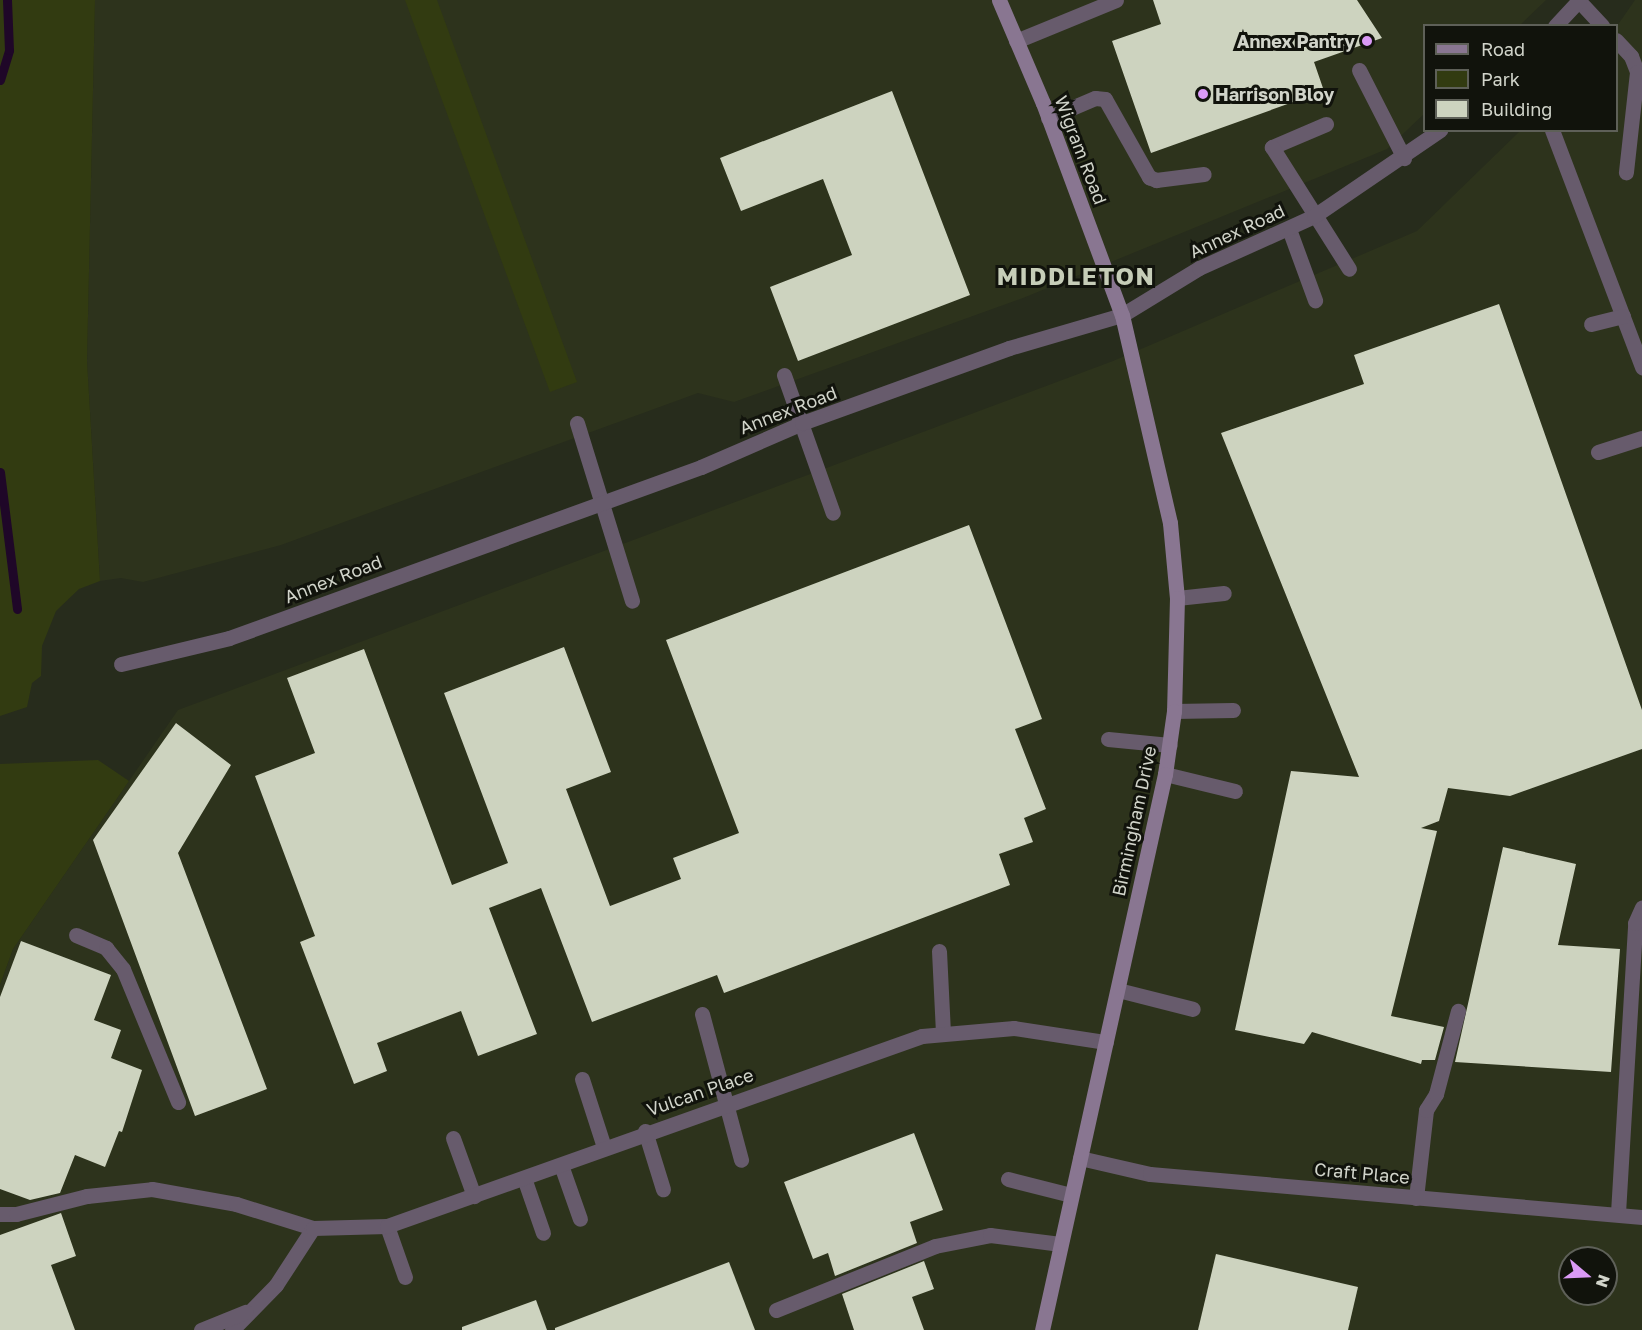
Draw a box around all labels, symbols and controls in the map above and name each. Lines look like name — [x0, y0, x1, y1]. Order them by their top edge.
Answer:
legend — [1423, 24, 1618, 132]
place label: Annex Pantry — [1237, 30, 1355, 52]
marker: Annex Pantry — [1360, 34, 1374, 48]
text: Road — [1481, 38, 1525, 60]
text: Park — [1481, 68, 1520, 90]
place label: Harrison Bloy — [1215, 83, 1334, 105]
marker: Harrison Bloy — [1196, 87, 1210, 101]
street label: Wigram Road — [1050, 93, 1112, 207]
text: Building — [1481, 98, 1552, 120]
street label: Annex Road — [1186, 199, 1288, 263]
district label: MIDDLETON — [997, 262, 1155, 290]
street label: Annex Road — [736, 382, 840, 438]
street label: Annex Road — [281, 551, 385, 607]
street label: Birmingham Drive — [1108, 744, 1160, 898]
street label: Vulcan Place — [644, 1064, 756, 1120]
street label: Craft Place — [1313, 1158, 1411, 1188]
north arrow — [1558, 1246, 1618, 1306]
text: N — [1592, 1272, 1615, 1290]

